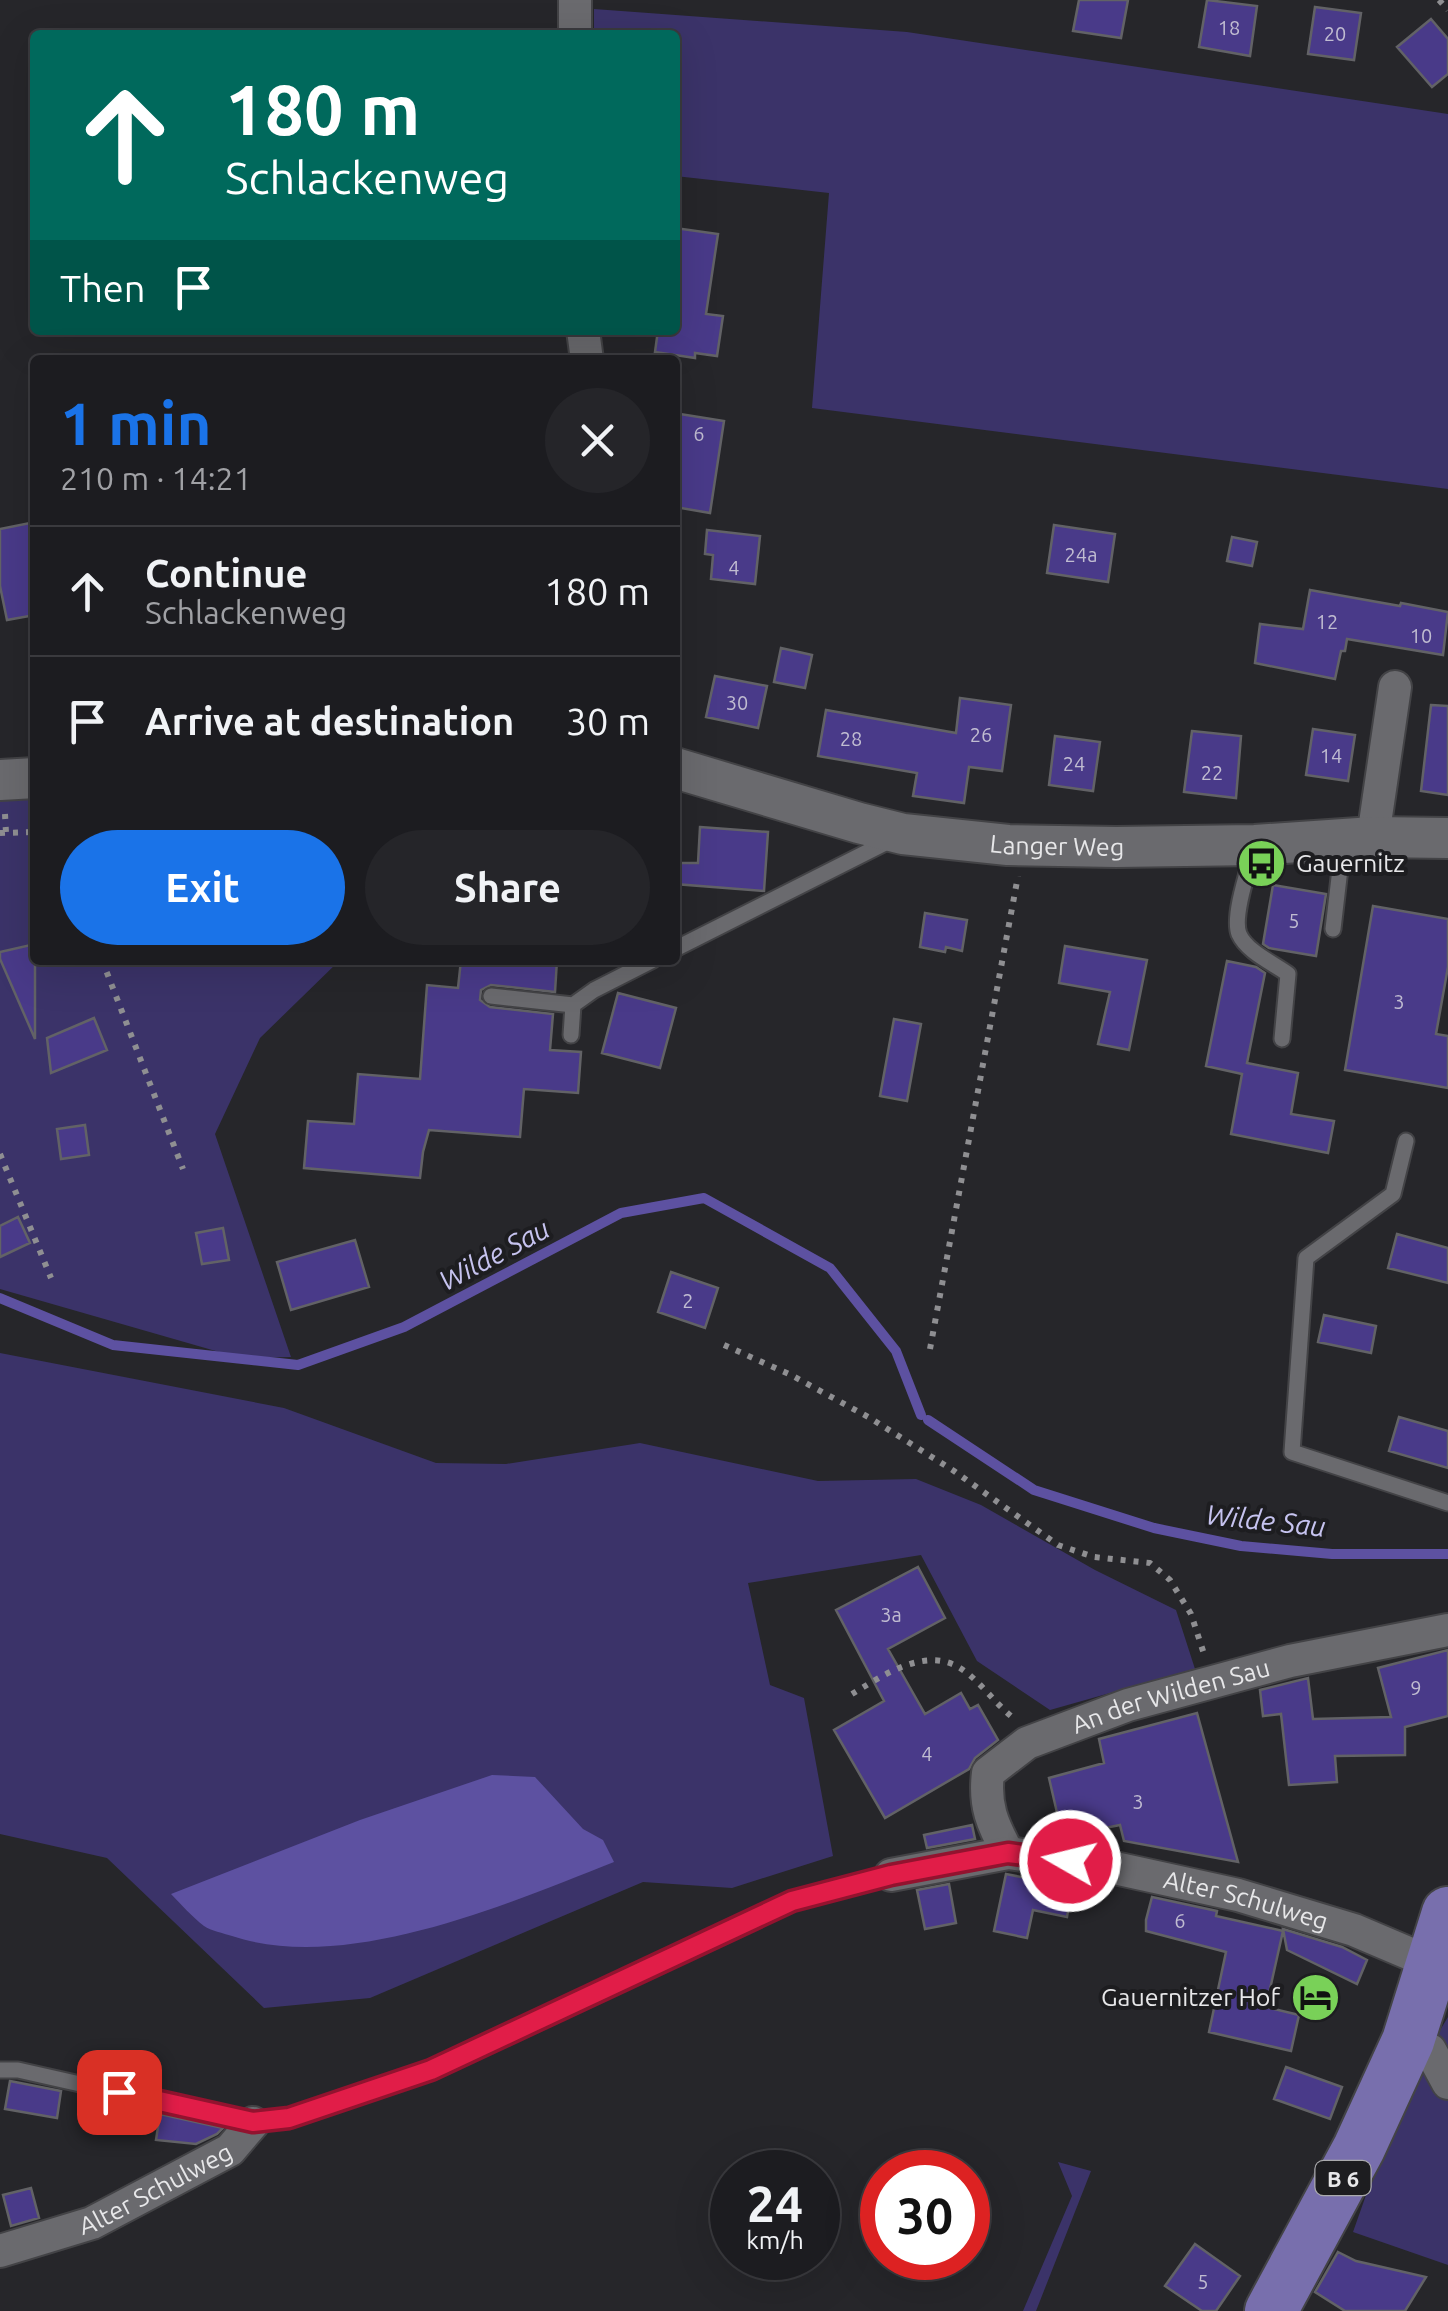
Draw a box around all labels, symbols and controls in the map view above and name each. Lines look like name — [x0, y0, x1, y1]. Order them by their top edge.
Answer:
house number: 18 — [1218, 16, 1240, 39]
house number: 20 — [1324, 22, 1346, 45]
icon: ahead — [60, 70, 190, 200]
text: 180 m — [225, 70, 420, 148]
text: Schlackenweg — [225, 152, 509, 203]
icon: arrive — [166, 260, 221, 315]
text: Then — [60, 267, 146, 309]
button: close — [545, 388, 650, 493]
text: 1 min — [60, 389, 212, 456]
house number: 6 — [693, 422, 705, 445]
text: 210 m · 14:21 — [60, 460, 252, 496]
house number: 24a — [1065, 543, 1097, 566]
text: Continue — [145, 552, 307, 594]
house number: 4 — [728, 556, 740, 579]
icon: ahead — [60, 564, 115, 619]
text: 180 m — [544, 570, 650, 612]
text: Schlackenweg — [145, 594, 347, 630]
house number: 12 — [1316, 610, 1338, 633]
house number: 10 — [1410, 624, 1432, 647]
house number: 30 — [726, 691, 748, 714]
icon: arrive — [60, 694, 115, 749]
text: Arrive at destination — [145, 700, 514, 742]
text: 30 m — [566, 700, 650, 742]
house number: 26 — [970, 723, 992, 746]
house number: 28 — [840, 727, 862, 750]
house number: 14 — [1320, 744, 1342, 767]
house number: 24 — [1063, 752, 1085, 775]
house number: 22 — [1201, 761, 1223, 784]
street label: Langer Weg — [989, 829, 1124, 861]
button: Exit — [60, 830, 345, 945]
button: Share — [365, 830, 650, 945]
bus stop icon: Gauernitz — [1235, 837, 1287, 889]
place label: Gauernitz — [1296, 849, 1405, 877]
house number: 5 — [1288, 909, 1300, 932]
house number: 3 — [1393, 990, 1405, 1013]
water label: Wilde Sau — [434, 1212, 554, 1296]
house number: 2 — [682, 1289, 694, 1312]
water label: Wilde Sau — [1205, 1498, 1327, 1542]
house number: 3a — [880, 1603, 902, 1626]
street label: An der Wilden Sau — [1068, 1653, 1273, 1739]
house number: 9 — [1410, 1676, 1422, 1699]
house number: 4 — [921, 1742, 933, 1765]
house number: 3 — [1132, 1790, 1144, 1813]
position arrow — [1018, 1809, 1122, 1913]
street label: Alter Schulweg — [1161, 1865, 1332, 1935]
house number: 6 — [1174, 1909, 1186, 1932]
hotel icon: Gauernitzer Hof — [1289, 1971, 1341, 2023]
place label: Gauernitzer Hof — [1101, 1983, 1280, 2011]
pin — [77, 2050, 162, 2135]
icon: arrive — [92, 2065, 147, 2120]
street label: Alter Schulweg — [76, 2138, 237, 2240]
speed limit sign: 30 — [860, 2150, 990, 2280]
road number: B 6 — [1316, 2161, 1370, 2195]
text: 24 — [747, 2175, 803, 2231]
text: km/h — [746, 2226, 804, 2254]
house number: 5 — [1197, 2270, 1209, 2293]

